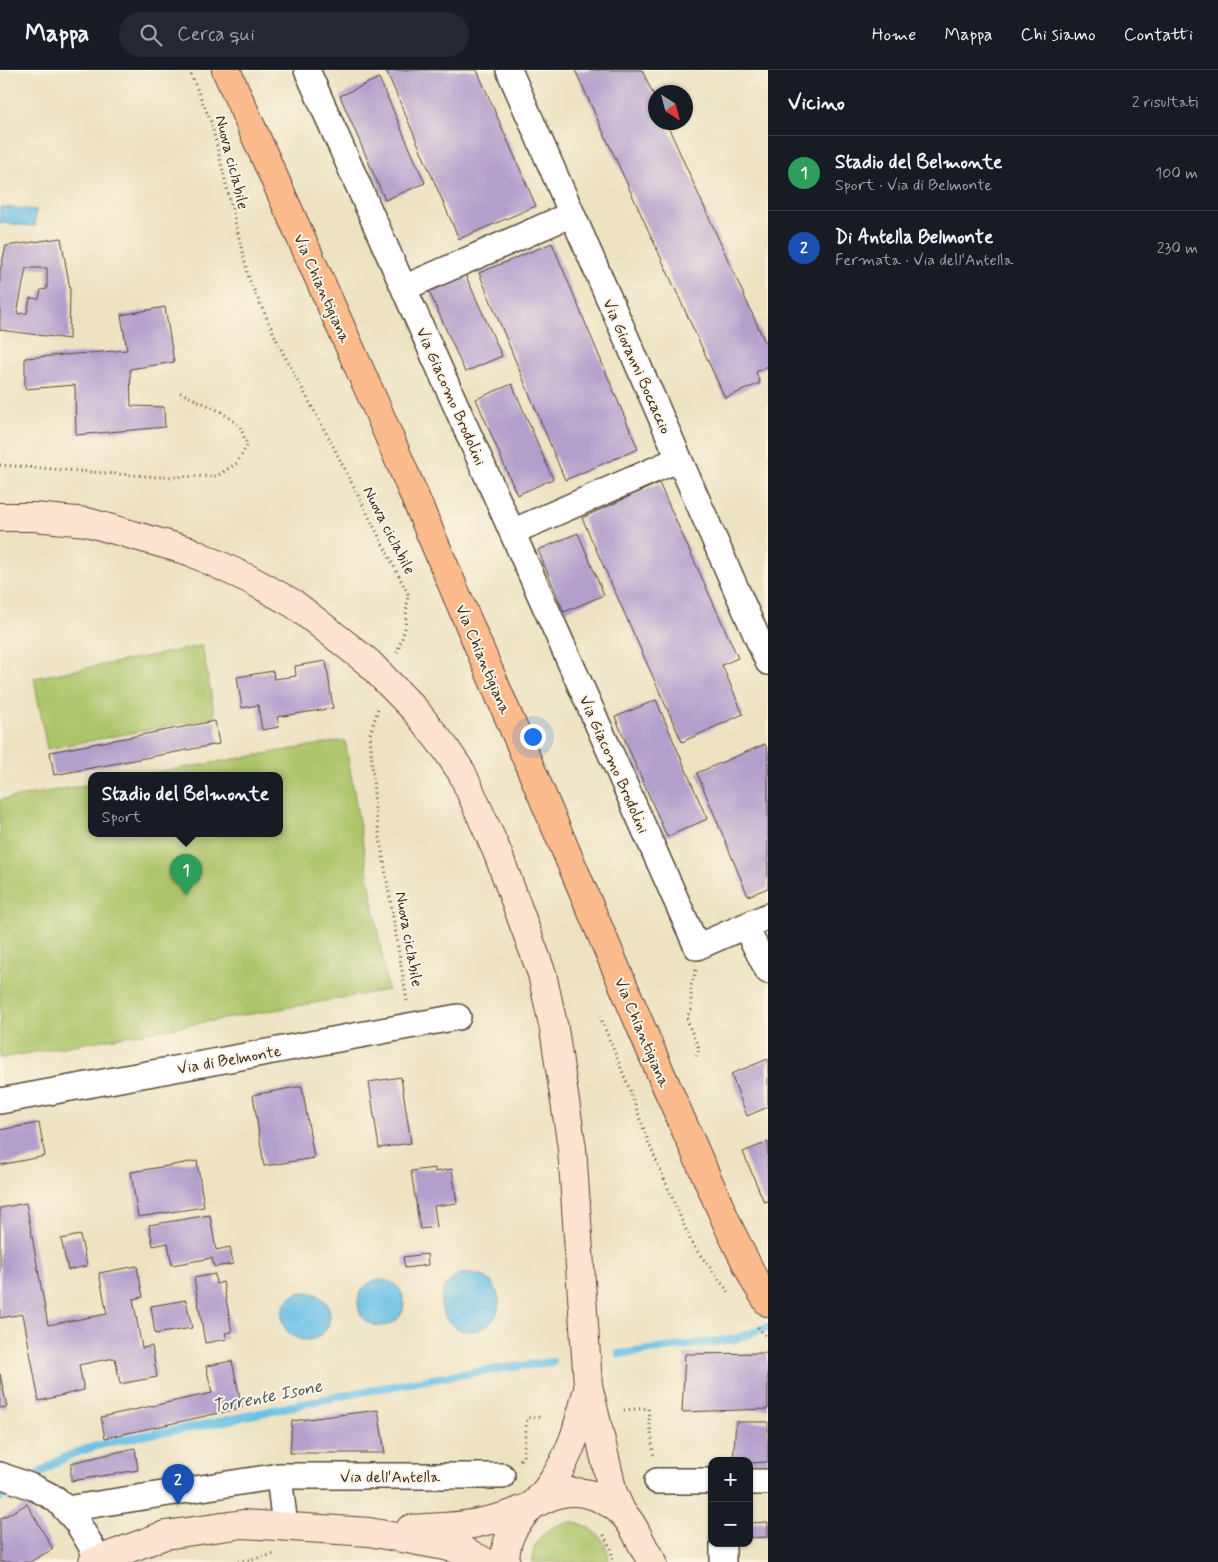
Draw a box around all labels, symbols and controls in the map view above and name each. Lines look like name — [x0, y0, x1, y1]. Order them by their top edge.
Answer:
search box — [119, 12, 469, 57]
text: Mappa — [25, 19, 89, 50]
icon: search — [137, 21, 165, 49]
text: Cerca qui — [177, 22, 255, 47]
text: Home — [872, 23, 916, 47]
text: Mappa — [944, 23, 993, 47]
text: Chi siamo — [1021, 23, 1096, 47]
text: Contatti — [1124, 23, 1193, 47]
north arrow — [648, 85, 693, 130]
text: Vicino — [788, 89, 845, 117]
text: 2 risultati — [1132, 92, 1198, 113]
street label: Nuova ciclabile — [210, 113, 253, 212]
text: Stadio del Belmonte — [835, 150, 1002, 175]
text: 1 — [800, 163, 808, 184]
text: 100 m — [1155, 163, 1198, 184]
text: Sport · Via di Belmonte — [835, 175, 992, 196]
text: Di Antella Belmonte — [835, 225, 993, 250]
street label: Via Chiantigiana — [288, 231, 355, 347]
text: 2 — [800, 238, 808, 259]
text: 230 m — [1157, 238, 1198, 259]
text: Fermata · Via dell'Antella — [835, 250, 1013, 271]
street label: Via Giovanni Boccaccio — [597, 296, 676, 437]
street label: Via Giacomo Brodolini — [411, 324, 491, 469]
street label: Nuova ciclabile — [357, 483, 420, 578]
street label: Via Chiantigiana — [450, 601, 515, 718]
street label: Via Giacomo Brodolini — [574, 692, 654, 837]
your location — [520, 724, 546, 750]
popup — [88, 772, 283, 837]
text: Stadio del Belmonte — [102, 782, 269, 807]
text: Sport — [102, 807, 141, 828]
pin: 1 — [170, 854, 202, 895]
street label: Nuova ciclabile — [390, 890, 427, 989]
street label: Via Chiantigiana — [609, 974, 674, 1091]
street label: Via di Belmonte — [176, 1041, 283, 1080]
water label: Torrente Isone — [210, 1374, 325, 1419]
map controls — [708, 1457, 753, 1547]
button: + — [708, 1457, 753, 1502]
pin: 2 — [162, 1464, 194, 1505]
street label: Via dell'Antella — [340, 1467, 440, 1488]
button: − — [708, 1502, 753, 1547]

